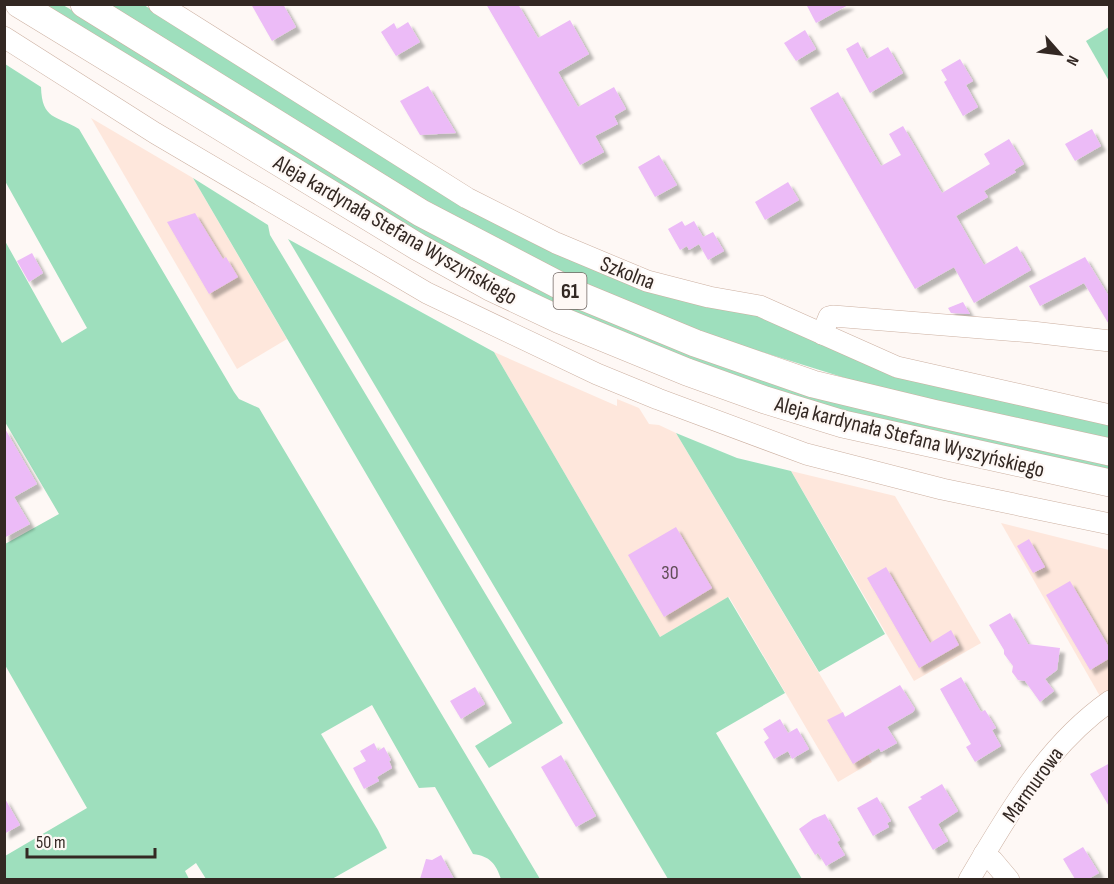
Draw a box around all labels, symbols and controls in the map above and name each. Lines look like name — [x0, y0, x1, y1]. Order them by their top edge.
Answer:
north arrow — [1030, 24, 1090, 84]
text: N — [1062, 52, 1082, 69]
street label: Aleja kardynała Stefana Wyszyńskiego — [268, 149, 522, 311]
street label: Szkolna — [596, 251, 659, 296]
road number: 61 — [554, 273, 586, 309]
street label: Aleja kardynała Stefana Wyszyńskiego — [771, 391, 1047, 484]
house number: 30 — [661, 561, 679, 585]
street label: Marmurowa — [997, 742, 1070, 828]
scale bar — [27, 821, 154, 859]
text: 50 m — [36, 832, 66, 853]

